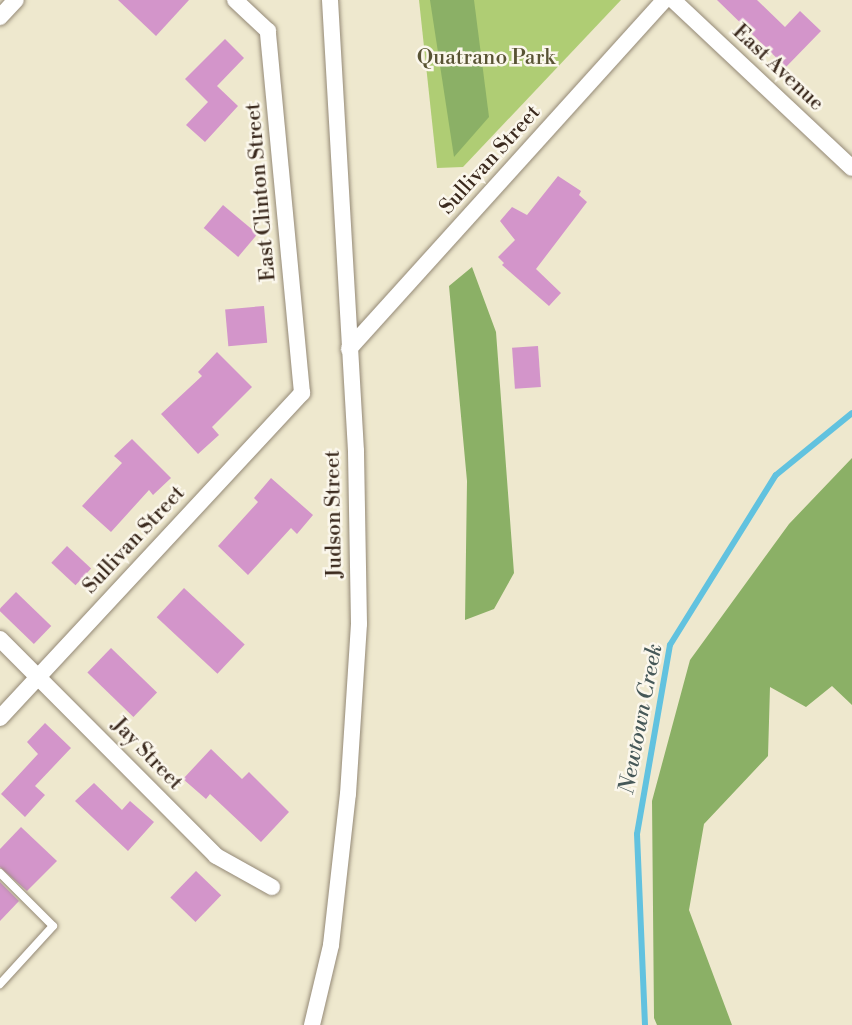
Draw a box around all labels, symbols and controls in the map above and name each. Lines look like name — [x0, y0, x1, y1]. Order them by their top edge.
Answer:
street label: East Avenue — [727, 19, 829, 117]
park label: Quatrano Park — [417, 45, 555, 71]
street label: Sullivan Street — [434, 100, 546, 220]
street label: East Clinton Street — [241, 102, 281, 282]
street label: Judson Street — [320, 450, 348, 578]
street label: Sullivan Street — [78, 481, 190, 599]
water label: Newtown Creek — [614, 642, 668, 796]
street label: Jay Street — [106, 713, 188, 795]

